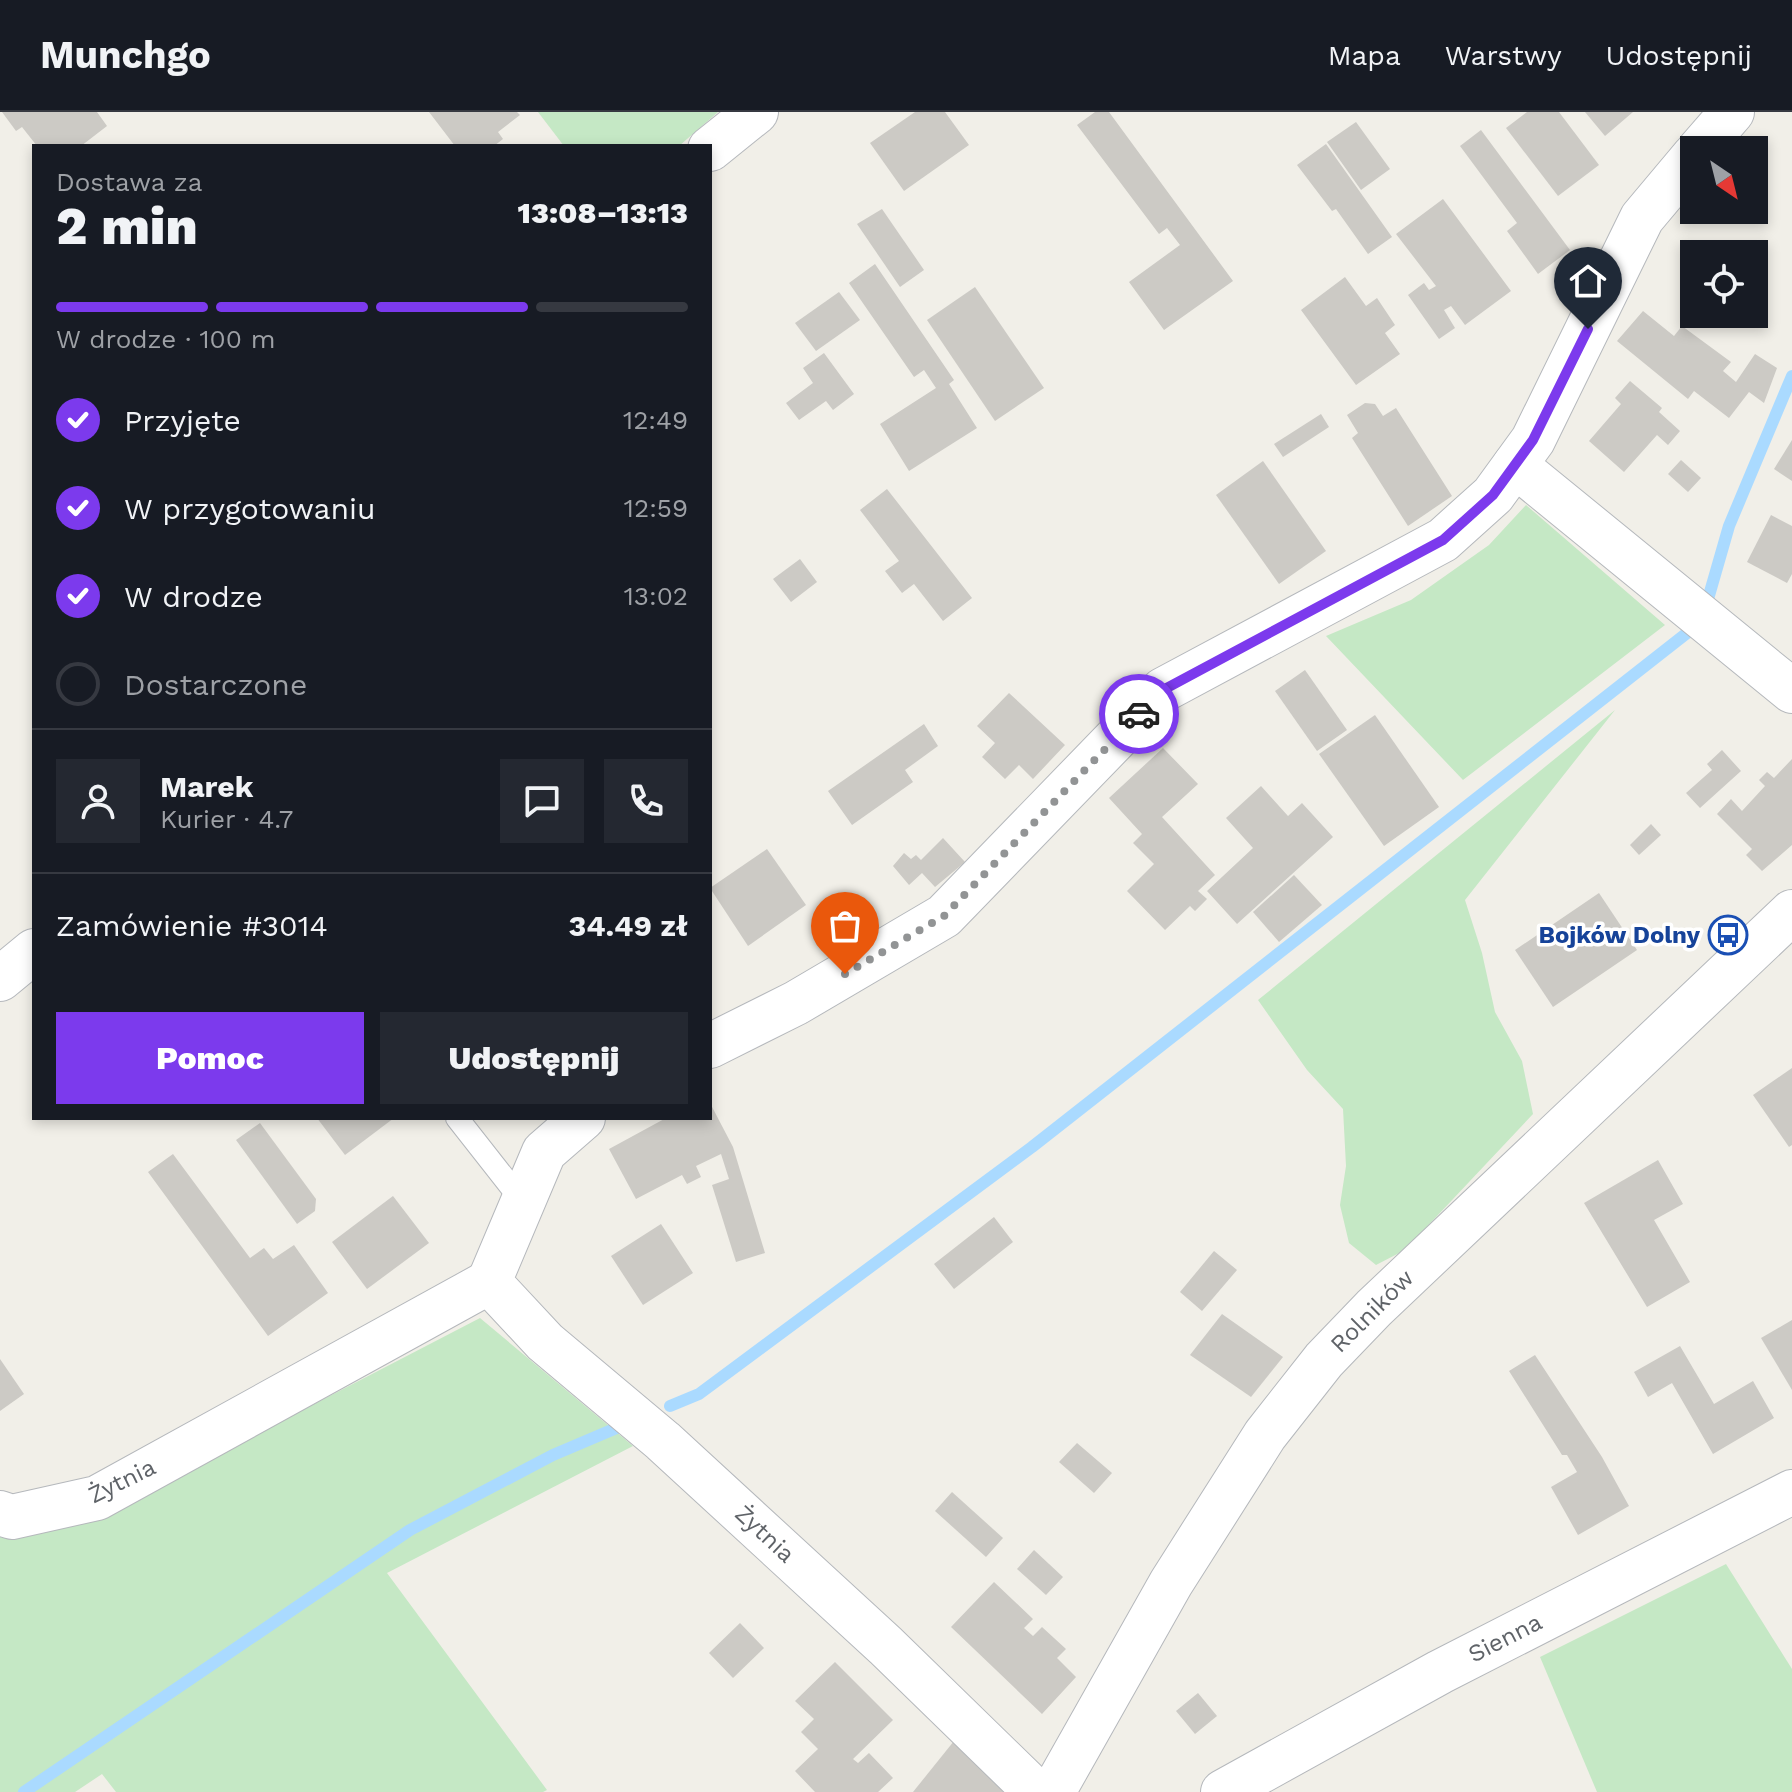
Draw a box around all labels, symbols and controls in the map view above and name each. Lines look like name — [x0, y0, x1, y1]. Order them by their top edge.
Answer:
text: Munchgo — [40, 33, 211, 77]
text: Mapa — [1328, 39, 1401, 72]
text: Warstwy — [1445, 39, 1562, 72]
text: Udostępnij — [1606, 39, 1752, 72]
north arrow — [1680, 136, 1768, 224]
map controls — [1680, 136, 1768, 328]
text: Dostawa za — [56, 167, 202, 197]
text: 13:08–13:13 — [518, 195, 688, 230]
text: 2 min — [56, 196, 198, 257]
button: locate — [1680, 240, 1768, 328]
pin — [1554, 247, 1622, 329]
icon: home — [1566, 259, 1610, 303]
text: W drodze · 100 m — [56, 324, 276, 354]
icon: check — [56, 398, 100, 442]
text: Przyjęte — [124, 403, 241, 438]
text: 12:49 — [623, 405, 688, 435]
icon: check — [56, 486, 100, 530]
text: W przygotowaniu — [124, 491, 375, 526]
text: 12:59 — [624, 493, 688, 523]
icon: check — [56, 574, 100, 618]
text: W drodze — [124, 579, 263, 614]
text: 13:02 — [624, 581, 688, 611]
text: Dostarczone — [124, 667, 307, 702]
courier — [1099, 674, 1179, 754]
icon: car — [1117, 692, 1161, 736]
button: person — [56, 759, 140, 843]
button: chat — [500, 759, 584, 843]
button: phone — [604, 759, 688, 843]
text: Marek — [160, 769, 253, 804]
text: Kurier · 4.7 — [160, 804, 293, 834]
pin — [811, 892, 879, 974]
icon: bag — [823, 904, 867, 948]
text: Zamówienie #3014 — [56, 908, 328, 943]
text: 34.49 zł — [568, 908, 688, 943]
bus stop icon: Bojków Dolny — [1707, 914, 1749, 956]
place label: Bojków Dolny — [1539, 921, 1700, 949]
button: Pomoc — [56, 1012, 364, 1104]
button: Udostępnij — [380, 1012, 688, 1104]
street label: Rolników — [1325, 1264, 1419, 1358]
street label: Żytnia — [84, 1453, 160, 1509]
street label: Żytnia — [729, 1500, 801, 1568]
street label: Sienna — [1464, 1608, 1546, 1668]

